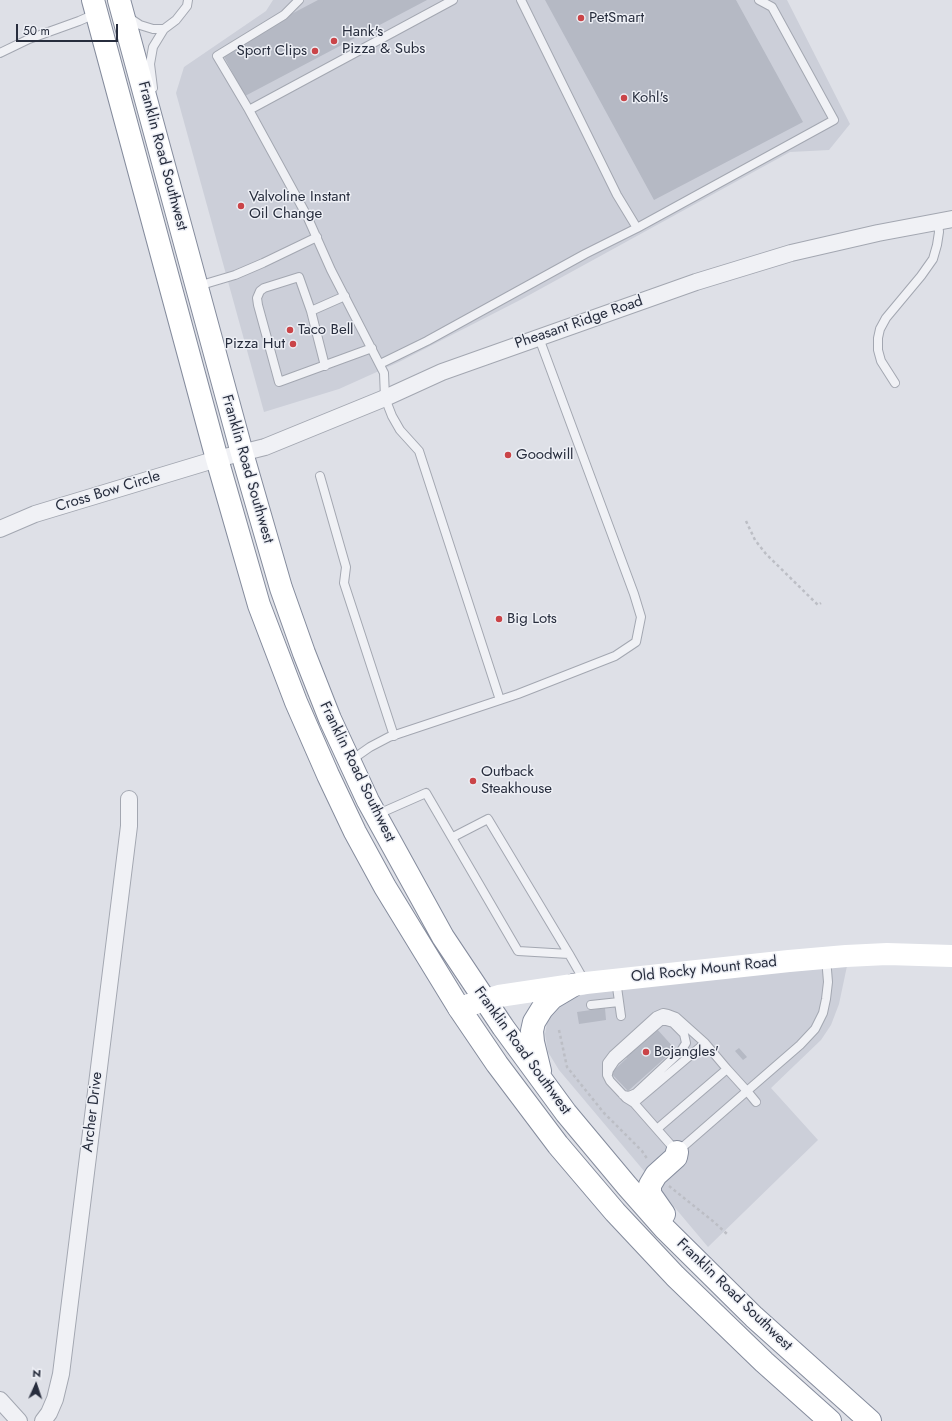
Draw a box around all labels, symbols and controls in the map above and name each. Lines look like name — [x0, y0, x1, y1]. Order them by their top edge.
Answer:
place label: PetSmart — [589, 9, 644, 27]
marker: PetSmart — [576, 13, 586, 23]
scale bar — [18, 16, 120, 42]
text: 50 m — [23, 22, 50, 40]
place label: Hank's Pizza & Subs — [342, 23, 425, 58]
marker: Hank's Pizza & Subs — [329, 36, 339, 46]
place label: Sport Clips — [237, 42, 307, 60]
marker: Sport Clips — [310, 46, 320, 56]
street label: Franklin Road Southwest — [133, 79, 191, 233]
place label: Kohl's — [632, 89, 668, 107]
marker: Kohl's — [619, 93, 629, 103]
place label: Valvoline Instant Oil Change — [249, 188, 350, 223]
marker: Valvoline Instant Oil Change — [236, 201, 246, 211]
street label: Pheasant Ridge Road — [513, 293, 645, 353]
place label: Taco Bell — [298, 321, 354, 339]
marker: Taco Bell — [285, 325, 295, 335]
place label: Pizza Hut — [225, 335, 285, 353]
marker: Pizza Hut — [288, 339, 298, 349]
street label: Franklin Road Southwest — [217, 393, 277, 545]
place label: Goodwill — [516, 446, 574, 464]
marker: Goodwill — [503, 450, 513, 460]
street label: Cross Bow Circle — [54, 468, 162, 516]
place label: Big Lots — [507, 610, 557, 628]
marker: Big Lots — [494, 614, 504, 624]
street label: Franklin Road Southwest — [315, 699, 399, 845]
place label: Outback Steakhouse — [481, 763, 552, 798]
marker: Outback Steakhouse — [468, 776, 478, 786]
street label: Old Rocky Mount Road — [630, 953, 778, 987]
street label: Franklin Road Southwest — [470, 984, 574, 1118]
place label: Bojangles' — [654, 1043, 719, 1061]
marker: Bojangles' — [641, 1047, 651, 1057]
street label: Archer Drive — [79, 1071, 107, 1153]
street label: Franklin Road Southwest — [672, 1235, 796, 1355]
north arrow — [16, 1365, 56, 1405]
text: N — [32, 1365, 41, 1381]

